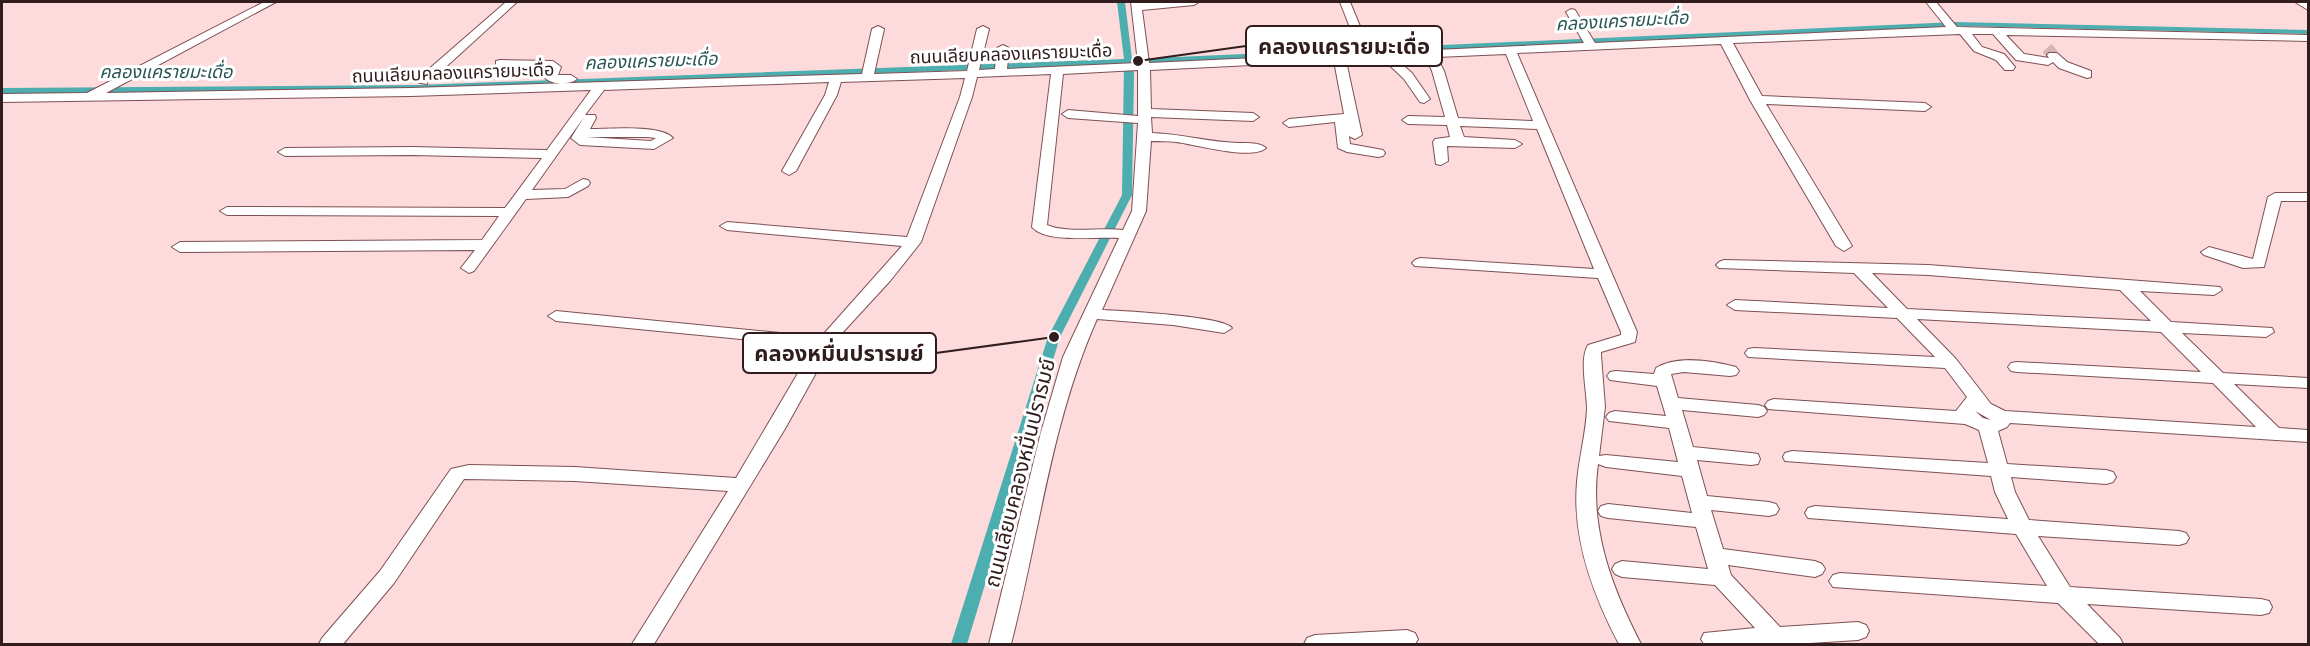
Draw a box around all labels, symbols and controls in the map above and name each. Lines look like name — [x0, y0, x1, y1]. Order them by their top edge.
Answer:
water label: คลองแครายมะเดื่อ — [1555, 5, 1690, 35]
callout: คลองแครายมะเดื่อ — [1246, 26, 1442, 66]
text: คลองแครายมะเดื่อ — [1258, 31, 1430, 60]
street label: ถนนเลียบคลองแครายมะเดื่อ — [909, 37, 1113, 69]
water label: คลองแครายมะเดื่อ — [584, 46, 718, 74]
street label: ถนนเลียบคลองแครายมะเดื่อ — [351, 56, 555, 88]
water label: คลองแครายมะเดื่อ — [100, 59, 233, 83]
callout: คลองหมื่นปรารมย์ — [743, 333, 936, 373]
text: คลองหมื่นปรารมย์ — [754, 338, 924, 367]
street label: ถนนเลียบคลองหมื่นปรารมย์ — [977, 355, 1061, 590]

